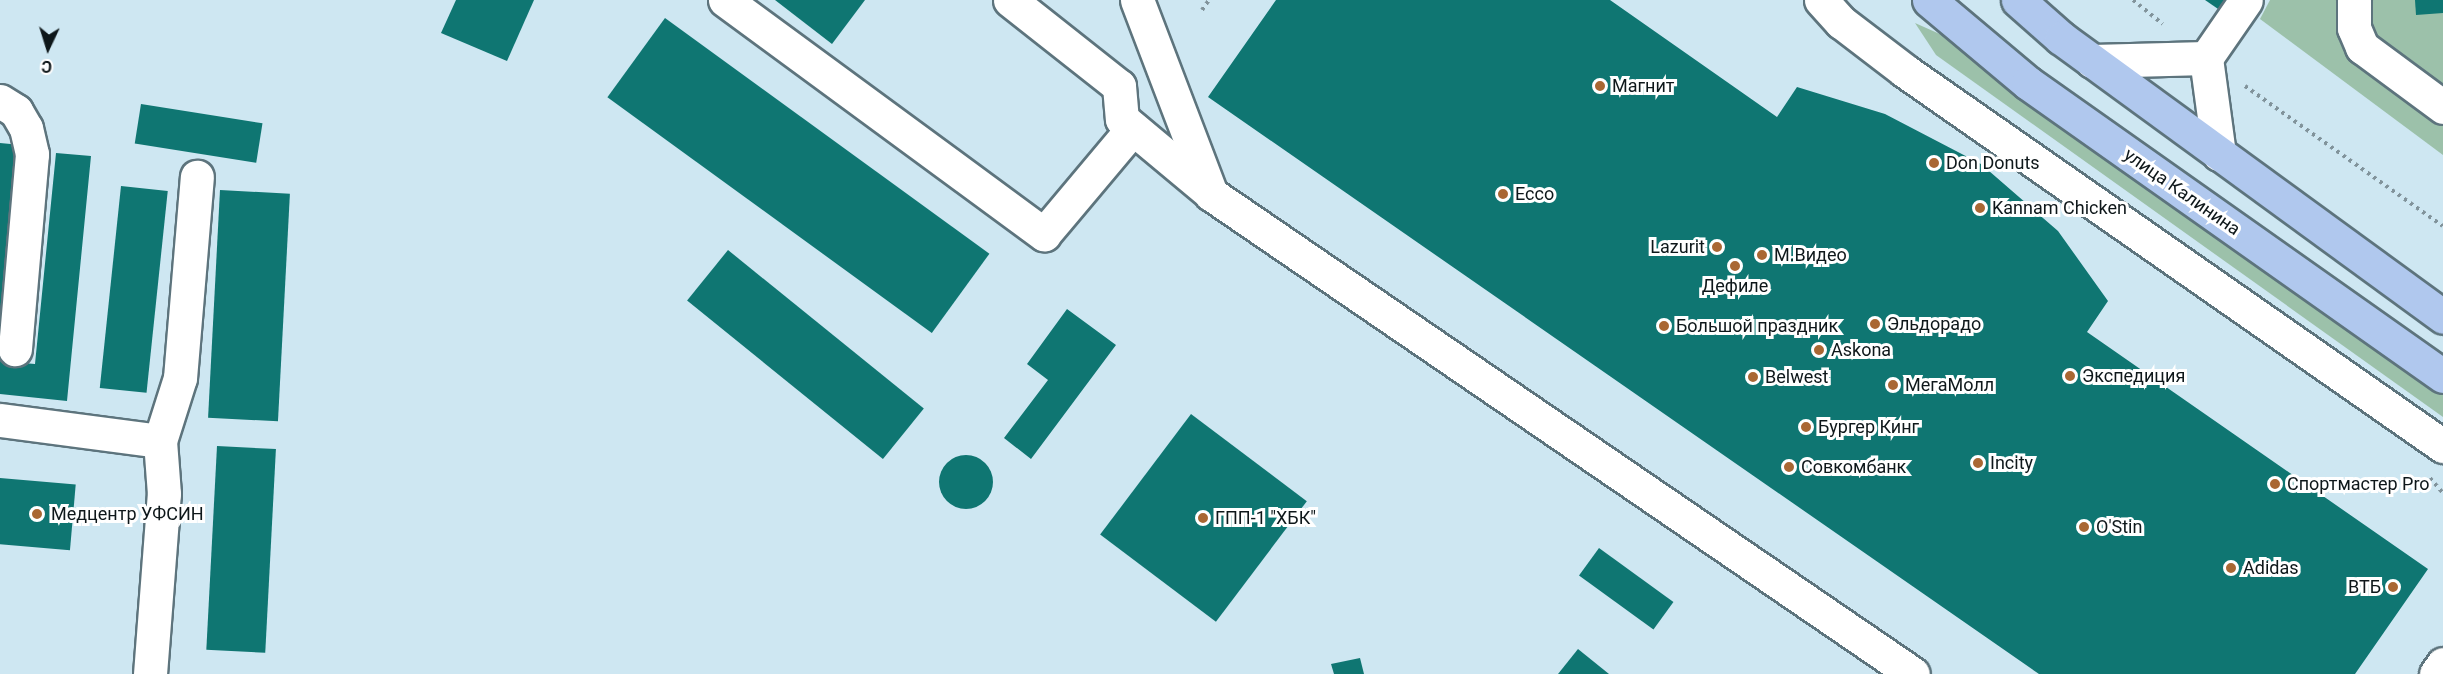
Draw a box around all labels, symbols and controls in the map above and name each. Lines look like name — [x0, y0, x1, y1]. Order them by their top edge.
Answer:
north arrow — [18, 18, 78, 78]
text: С — [41, 57, 53, 76]
place label: Магнит — [1612, 75, 1674, 97]
marker: Магнит — [1593, 79, 1607, 93]
street label: улица Калинина — [2120, 144, 2244, 240]
place label: Don Donuts — [1946, 152, 2040, 174]
marker: Don Donuts — [1927, 156, 1941, 170]
place label: Ecco — [1515, 183, 1554, 205]
marker: Ecco — [1496, 187, 1510, 201]
place label: Kannam Chicken — [1992, 197, 2127, 219]
marker: Kannam Chicken — [1973, 201, 1987, 215]
place label: Lazurit — [1650, 236, 1705, 258]
marker: Lazurit — [1710, 240, 1724, 254]
place label: М.Видео — [1774, 244, 1847, 266]
marker: М.Видео — [1755, 248, 1769, 262]
marker: Дефиле — [1728, 259, 1742, 273]
place label: Дефиле — [1702, 275, 1768, 297]
place label: Эльдорадо — [1887, 313, 1981, 335]
place label: Большой праздник — [1676, 315, 1838, 337]
marker: Эльдорадо — [1868, 317, 1882, 331]
marker: Большой праздник — [1657, 319, 1671, 333]
place label: Askona — [1831, 339, 1891, 361]
marker: Askona — [1812, 343, 1826, 357]
place label: Экспедиция — [2082, 365, 2185, 387]
place label: Belwest — [1765, 366, 1828, 388]
marker: Экспедиция — [2063, 369, 2077, 383]
marker: Belwest — [1746, 370, 1760, 384]
place label: МегаМолл — [1905, 374, 1994, 396]
marker: МегаМолл — [1886, 378, 1900, 392]
place label: Бургер Кинг — [1818, 416, 1919, 438]
marker: Бургер Кинг — [1799, 420, 1813, 434]
place label: Incity — [1990, 452, 2033, 474]
place label: Совкомбанк — [1801, 456, 1906, 478]
marker: Incity — [1971, 456, 1985, 470]
marker: Совкомбанк — [1782, 460, 1796, 474]
place label: Спортмастер Pro — [2287, 473, 2430, 495]
marker: Спортмастер Pro — [2268, 477, 2282, 491]
place label: Медцентр УФСИН — [51, 503, 204, 525]
marker: Медцентр УФСИН — [28, 505, 46, 523]
place label: ГПП-1 "ХБК" — [1215, 507, 1316, 529]
marker: ГПП-1 "ХБК" — [1196, 511, 1210, 525]
place label: O'Stin — [2096, 516, 2142, 538]
marker: O'Stin — [2077, 520, 2091, 534]
place label: Adidas — [2243, 557, 2299, 579]
marker: Adidas — [2224, 561, 2238, 575]
place label: ВТБ — [2348, 576, 2381, 598]
marker: ВТБ — [2386, 580, 2400, 594]

